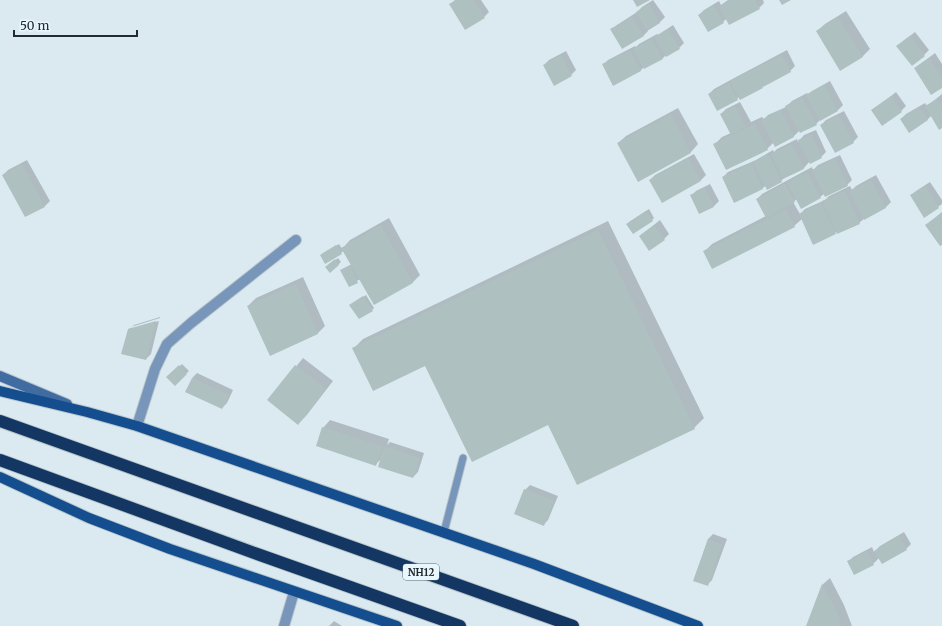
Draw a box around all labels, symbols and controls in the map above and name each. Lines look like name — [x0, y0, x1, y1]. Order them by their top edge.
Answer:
scale bar — [14, 12, 137, 38]
text: 50 m — [20, 18, 49, 33]
road number: NH12 — [403, 564, 439, 580]

